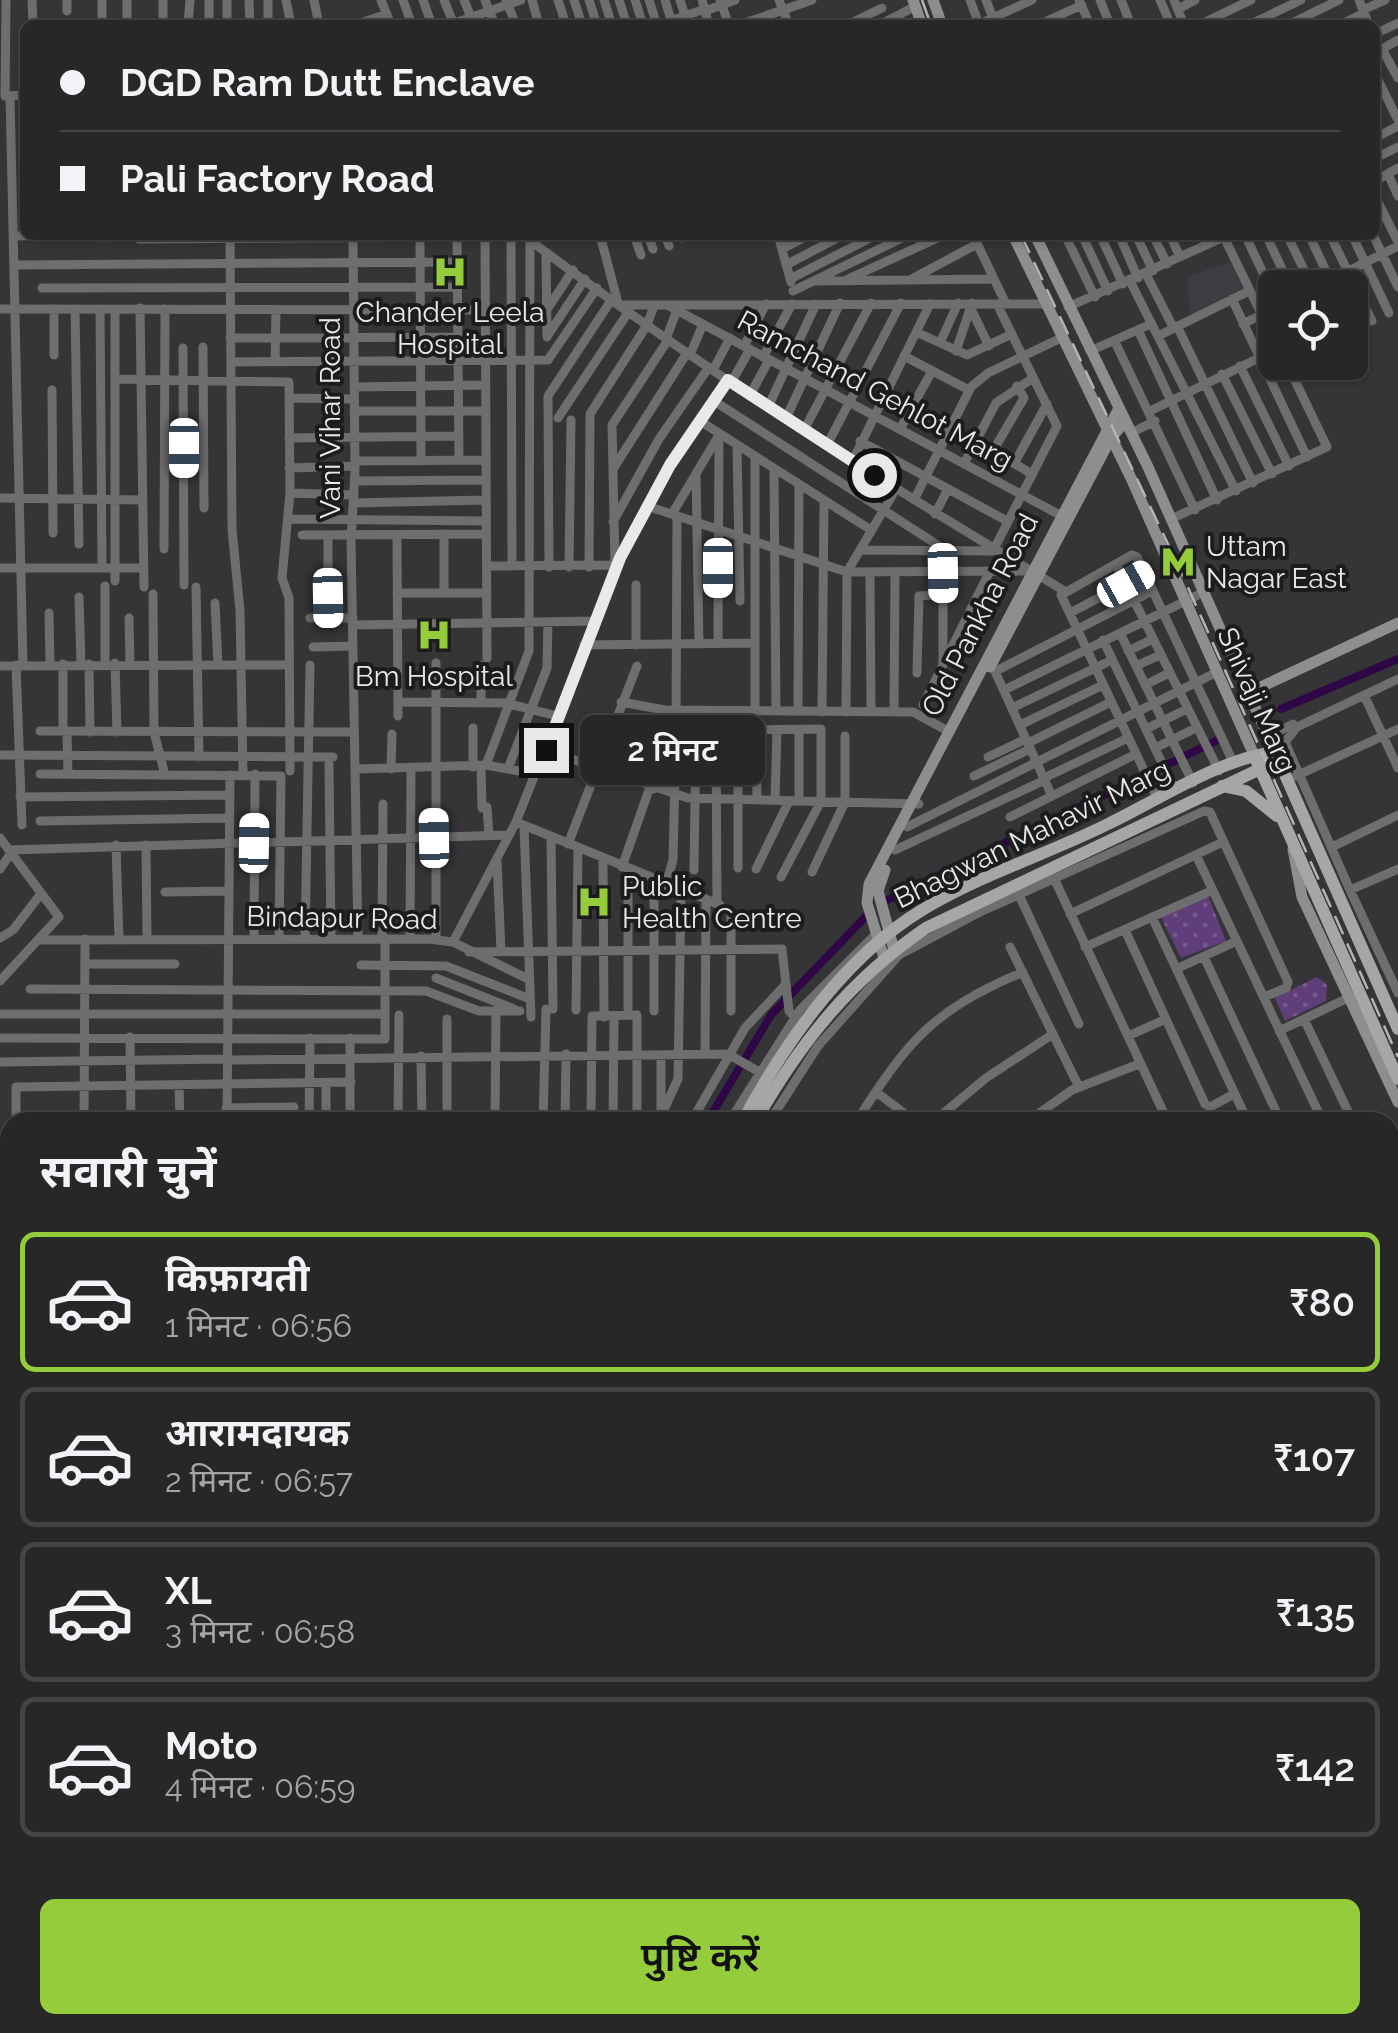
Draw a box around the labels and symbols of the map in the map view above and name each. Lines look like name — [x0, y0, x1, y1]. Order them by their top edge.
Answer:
hospital icon: Chander Leela Hospital — [431, 253, 469, 291]
place label: Chander Leela Hospital — [355, 296, 545, 361]
street label: Ramchand Gehlot Marg — [732, 303, 1018, 477]
street label: Vani Vihar Road — [314, 317, 347, 519]
car — [169, 418, 199, 478]
route start — [852, 453, 897, 498]
street label: Old Pankha Road — [915, 508, 1045, 722]
place label: Uttam Nagar East — [1206, 530, 1347, 595]
car — [703, 538, 733, 598]
car — [927, 543, 959, 603]
metro station icon: Uttam Nagar East — [1159, 543, 1197, 581]
car — [1092, 556, 1160, 612]
car — [312, 568, 344, 628]
hospital icon: Bm Hospital — [415, 616, 453, 654]
street label: Shivaji Marg — [1210, 622, 1304, 778]
place label: Bm Hospital — [355, 660, 513, 693]
callout: 2 मिनट — [581, 715, 766, 785]
route end — [524, 728, 569, 773]
street label: Bhagwan Mahavir Marg — [888, 753, 1176, 915]
car — [418, 808, 450, 868]
car — [238, 813, 270, 873]
place label: Public Health Centre — [622, 870, 802, 935]
hospital icon: Public Health Centre — [575, 883, 613, 921]
street label: Bindapur Road — [246, 900, 438, 936]

